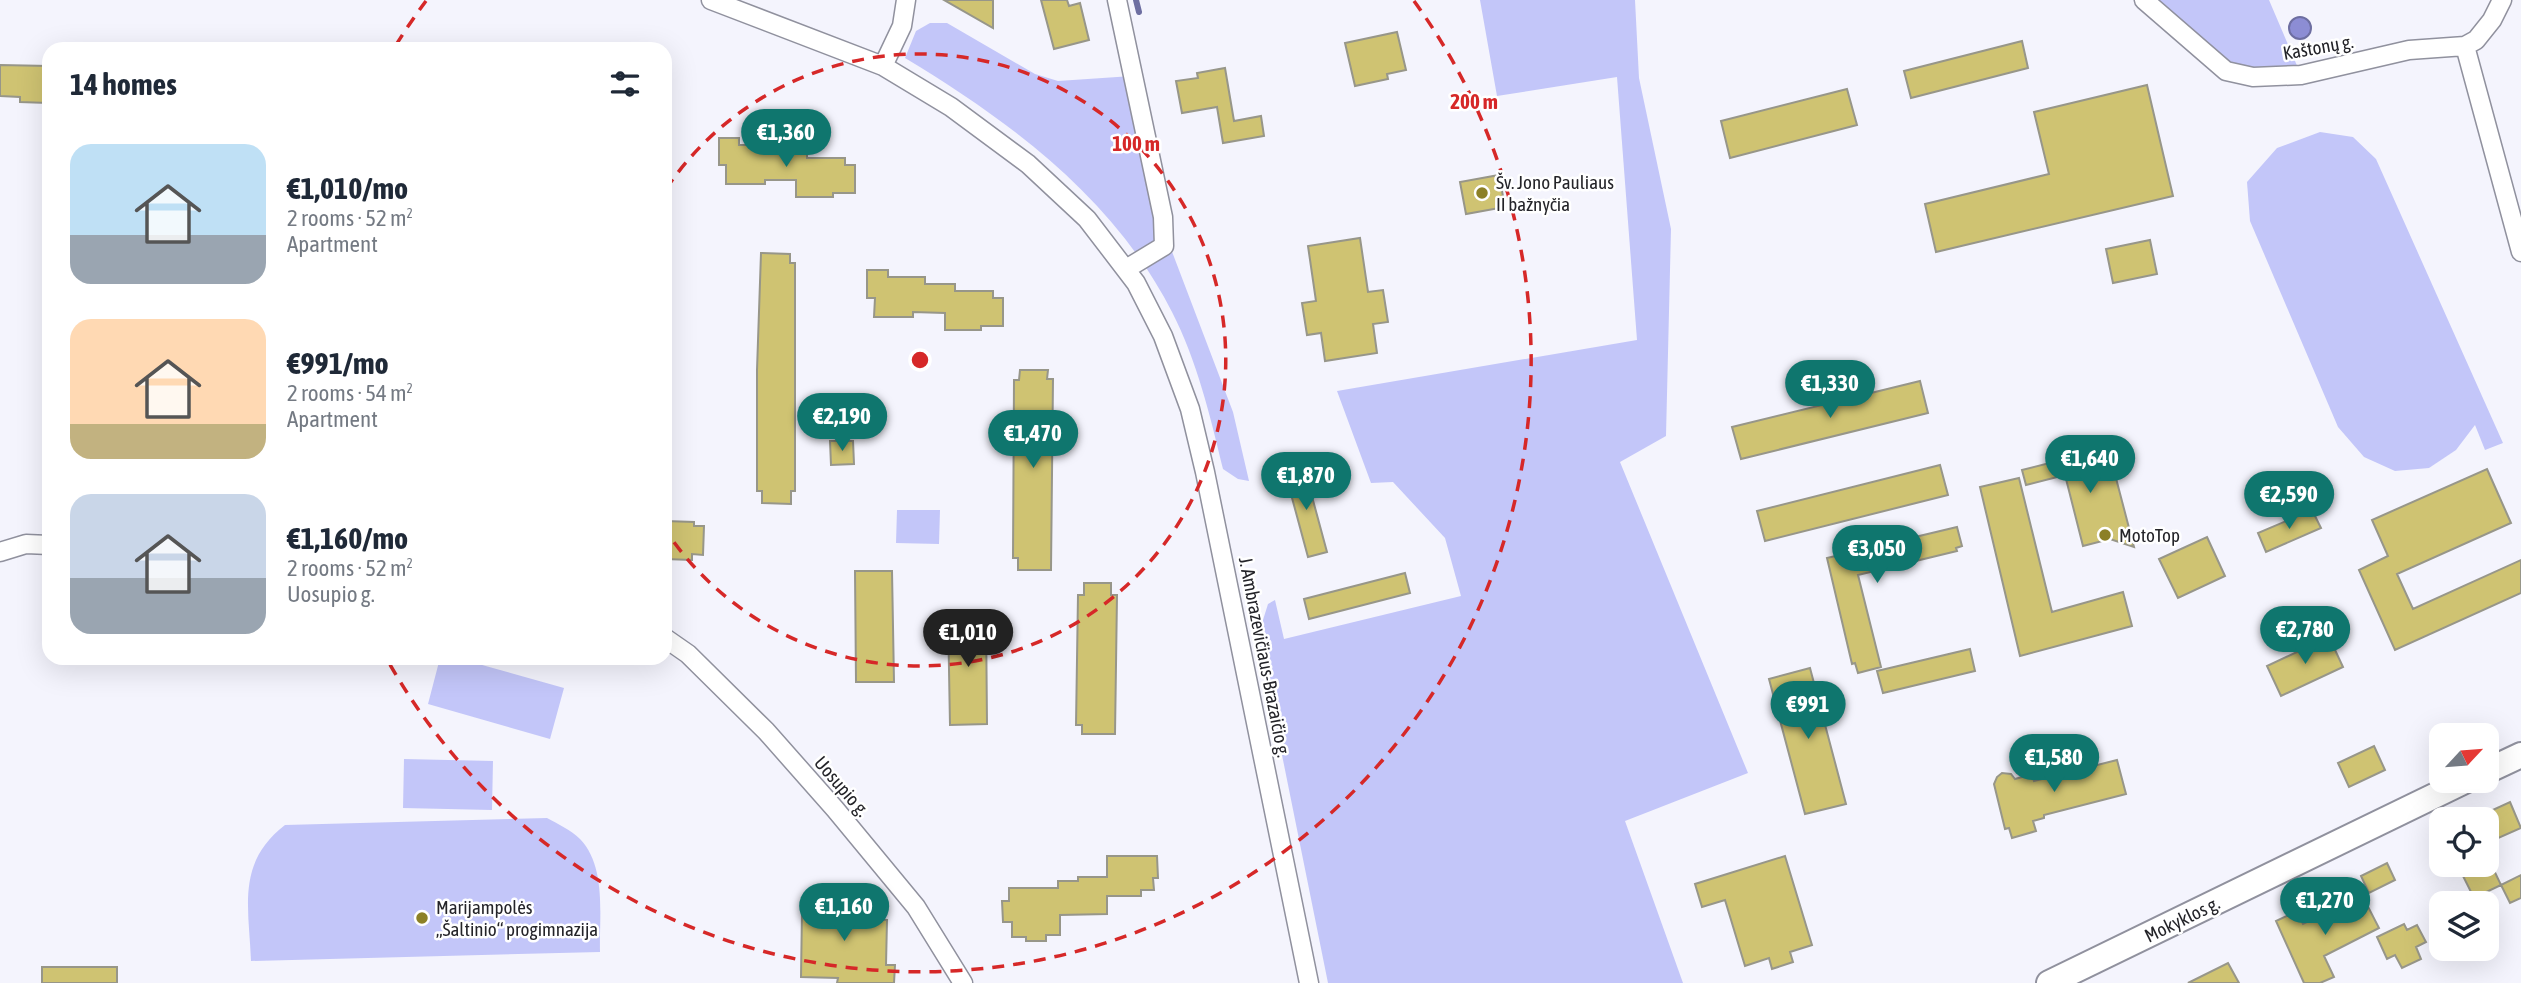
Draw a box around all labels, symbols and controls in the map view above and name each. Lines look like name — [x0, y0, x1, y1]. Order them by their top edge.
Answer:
street label: Kaštonų g. — [2281, 30, 2355, 64]
icon: filters — [606, 65, 644, 103]
text: 14 homes — [70, 67, 177, 101]
text: 200 m — [1450, 89, 1498, 113]
pin: €1,360 — [729, 110, 843, 169]
text: €1,360 — [757, 119, 815, 145]
text: 100 m — [1112, 131, 1160, 155]
text: €1,010/mo — [287, 171, 408, 205]
place label: Šv. Jono Pauliaus II bažnyčia — [1496, 171, 1614, 215]
icon: home — [126, 172, 210, 256]
marker: Šv. Jono Pauliaus II bažnyčia — [1474, 185, 1490, 201]
text: 2 rooms · 52 m² — [287, 205, 413, 231]
text: Apartment — [287, 231, 378, 257]
text: €991/mo — [287, 346, 389, 380]
icon: home — [126, 347, 210, 431]
centre of rings — [908, 348, 932, 372]
pin: €1,330 — [1773, 360, 1887, 420]
text: €1,330 — [1801, 370, 1859, 396]
text: 2 rooms · 54 m² — [287, 380, 413, 406]
pin: €2,190 — [785, 393, 899, 453]
text: €2,190 — [813, 403, 871, 429]
text: Apartment — [287, 406, 378, 432]
pin: €1,470 — [976, 410, 1090, 470]
text: €1,470 — [1004, 420, 1062, 446]
pin: €1,640 — [2033, 435, 2147, 495]
text: €1,640 — [2061, 445, 2119, 471]
pin: €1,870 — [1249, 452, 1363, 512]
text: €1,870 — [1277, 462, 1335, 488]
pin: €2,590 — [2232, 472, 2346, 531]
text: €2,590 — [2260, 481, 2318, 507]
text: €1,160/mo — [287, 521, 408, 555]
icon: home — [126, 522, 210, 606]
place label: MotoTop — [2119, 524, 2180, 546]
pin: €3,050 — [1820, 526, 1934, 585]
marker: MotoTop — [2097, 527, 2113, 543]
text: €3,050 — [1848, 535, 1906, 561]
text: 2 rooms · 52 m² — [287, 555, 413, 581]
street label: J. Ambrazevičiaus-Brazaičio g. — [1235, 555, 1295, 759]
text: Uosupio g. — [287, 581, 375, 607]
pin: €2,780 — [2248, 606, 2362, 666]
pin: €1,010 — [911, 610, 1025, 669]
text: €2,780 — [2276, 616, 2334, 642]
text: €1,010 — [939, 619, 997, 645]
pin: €991 — [1767, 682, 1849, 741]
text: €991 — [1787, 691, 1829, 717]
north arrow — [2429, 723, 2499, 793]
map controls — [2429, 723, 2499, 961]
pin: €1,580 — [1997, 734, 2111, 794]
text: €1,580 — [2025, 744, 2083, 770]
street label: Uosupio g. — [810, 751, 874, 821]
button: locate — [2429, 807, 2499, 877]
pin: €1,270 — [2268, 878, 2382, 937]
pin: €1,160 — [787, 884, 901, 943]
text: €1,270 — [2296, 887, 2354, 913]
street label: Mokyklos g. — [2141, 891, 2223, 947]
button: layers — [2429, 891, 2499, 961]
text: €1,160 — [815, 893, 873, 919]
place label: Marijampolės „Šaltinio“ progimnazija — [436, 896, 598, 940]
marker: Marijampolės „Šaltinio“ progimnazija — [414, 910, 430, 926]

